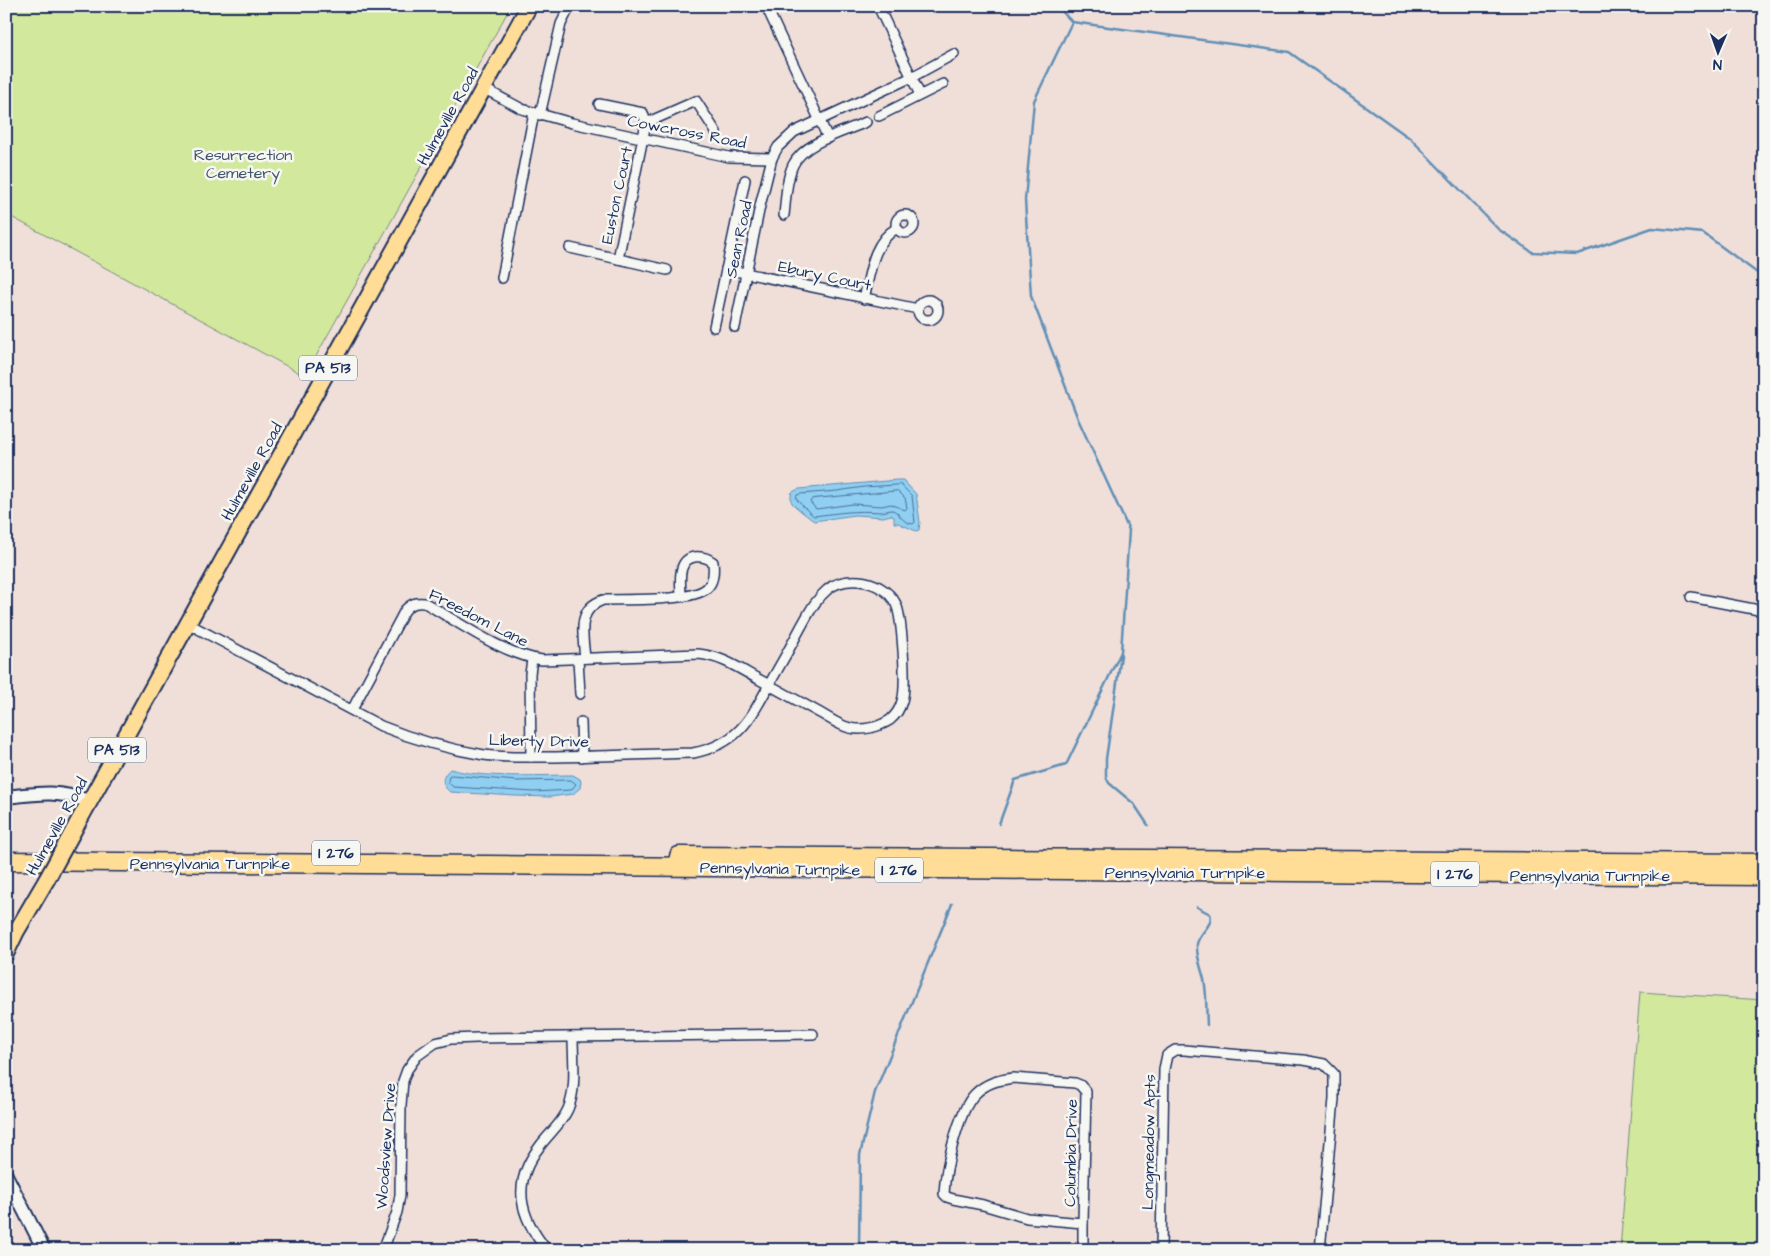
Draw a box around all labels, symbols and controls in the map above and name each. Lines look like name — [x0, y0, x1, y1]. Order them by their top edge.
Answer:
north arrow — [1692, 28, 1742, 78]
text: N — [1713, 54, 1722, 74]
street label: Hulmeville Road — [412, 63, 484, 169]
street label: Cowcross Road — [626, 110, 748, 154]
park label: Resurrection Cemetery — [194, 144, 292, 185]
street label: Euston Court — [596, 144, 638, 246]
street label: Sean Road — [720, 199, 758, 280]
street label: Ebury Court — [776, 255, 874, 298]
road number: PA 513 — [299, 356, 357, 380]
street label: Hulmeville Road — [216, 418, 288, 524]
street label: Freedom Lane — [425, 583, 532, 653]
street label: Liberty Drive — [489, 729, 590, 754]
road number: PA 513 — [88, 738, 146, 762]
street label: Hulmeville Road — [21, 773, 93, 879]
road number: I 276 — [312, 840, 360, 866]
street label: Pennsylvania Turnpike — [130, 853, 291, 876]
street label: Pennsylvania Turnpike — [700, 857, 861, 882]
road number: I 276 — [875, 858, 923, 882]
street label: Pennsylvania Turnpike — [1105, 862, 1266, 885]
road number: I 276 — [1431, 862, 1479, 886]
street label: Pennsylvania Turnpike — [1510, 865, 1671, 888]
street label: Longmeadow Apts — [1137, 1074, 1162, 1210]
street label: Woodsview Drive — [371, 1082, 401, 1210]
street label: Columbia Drive — [1059, 1099, 1083, 1207]

